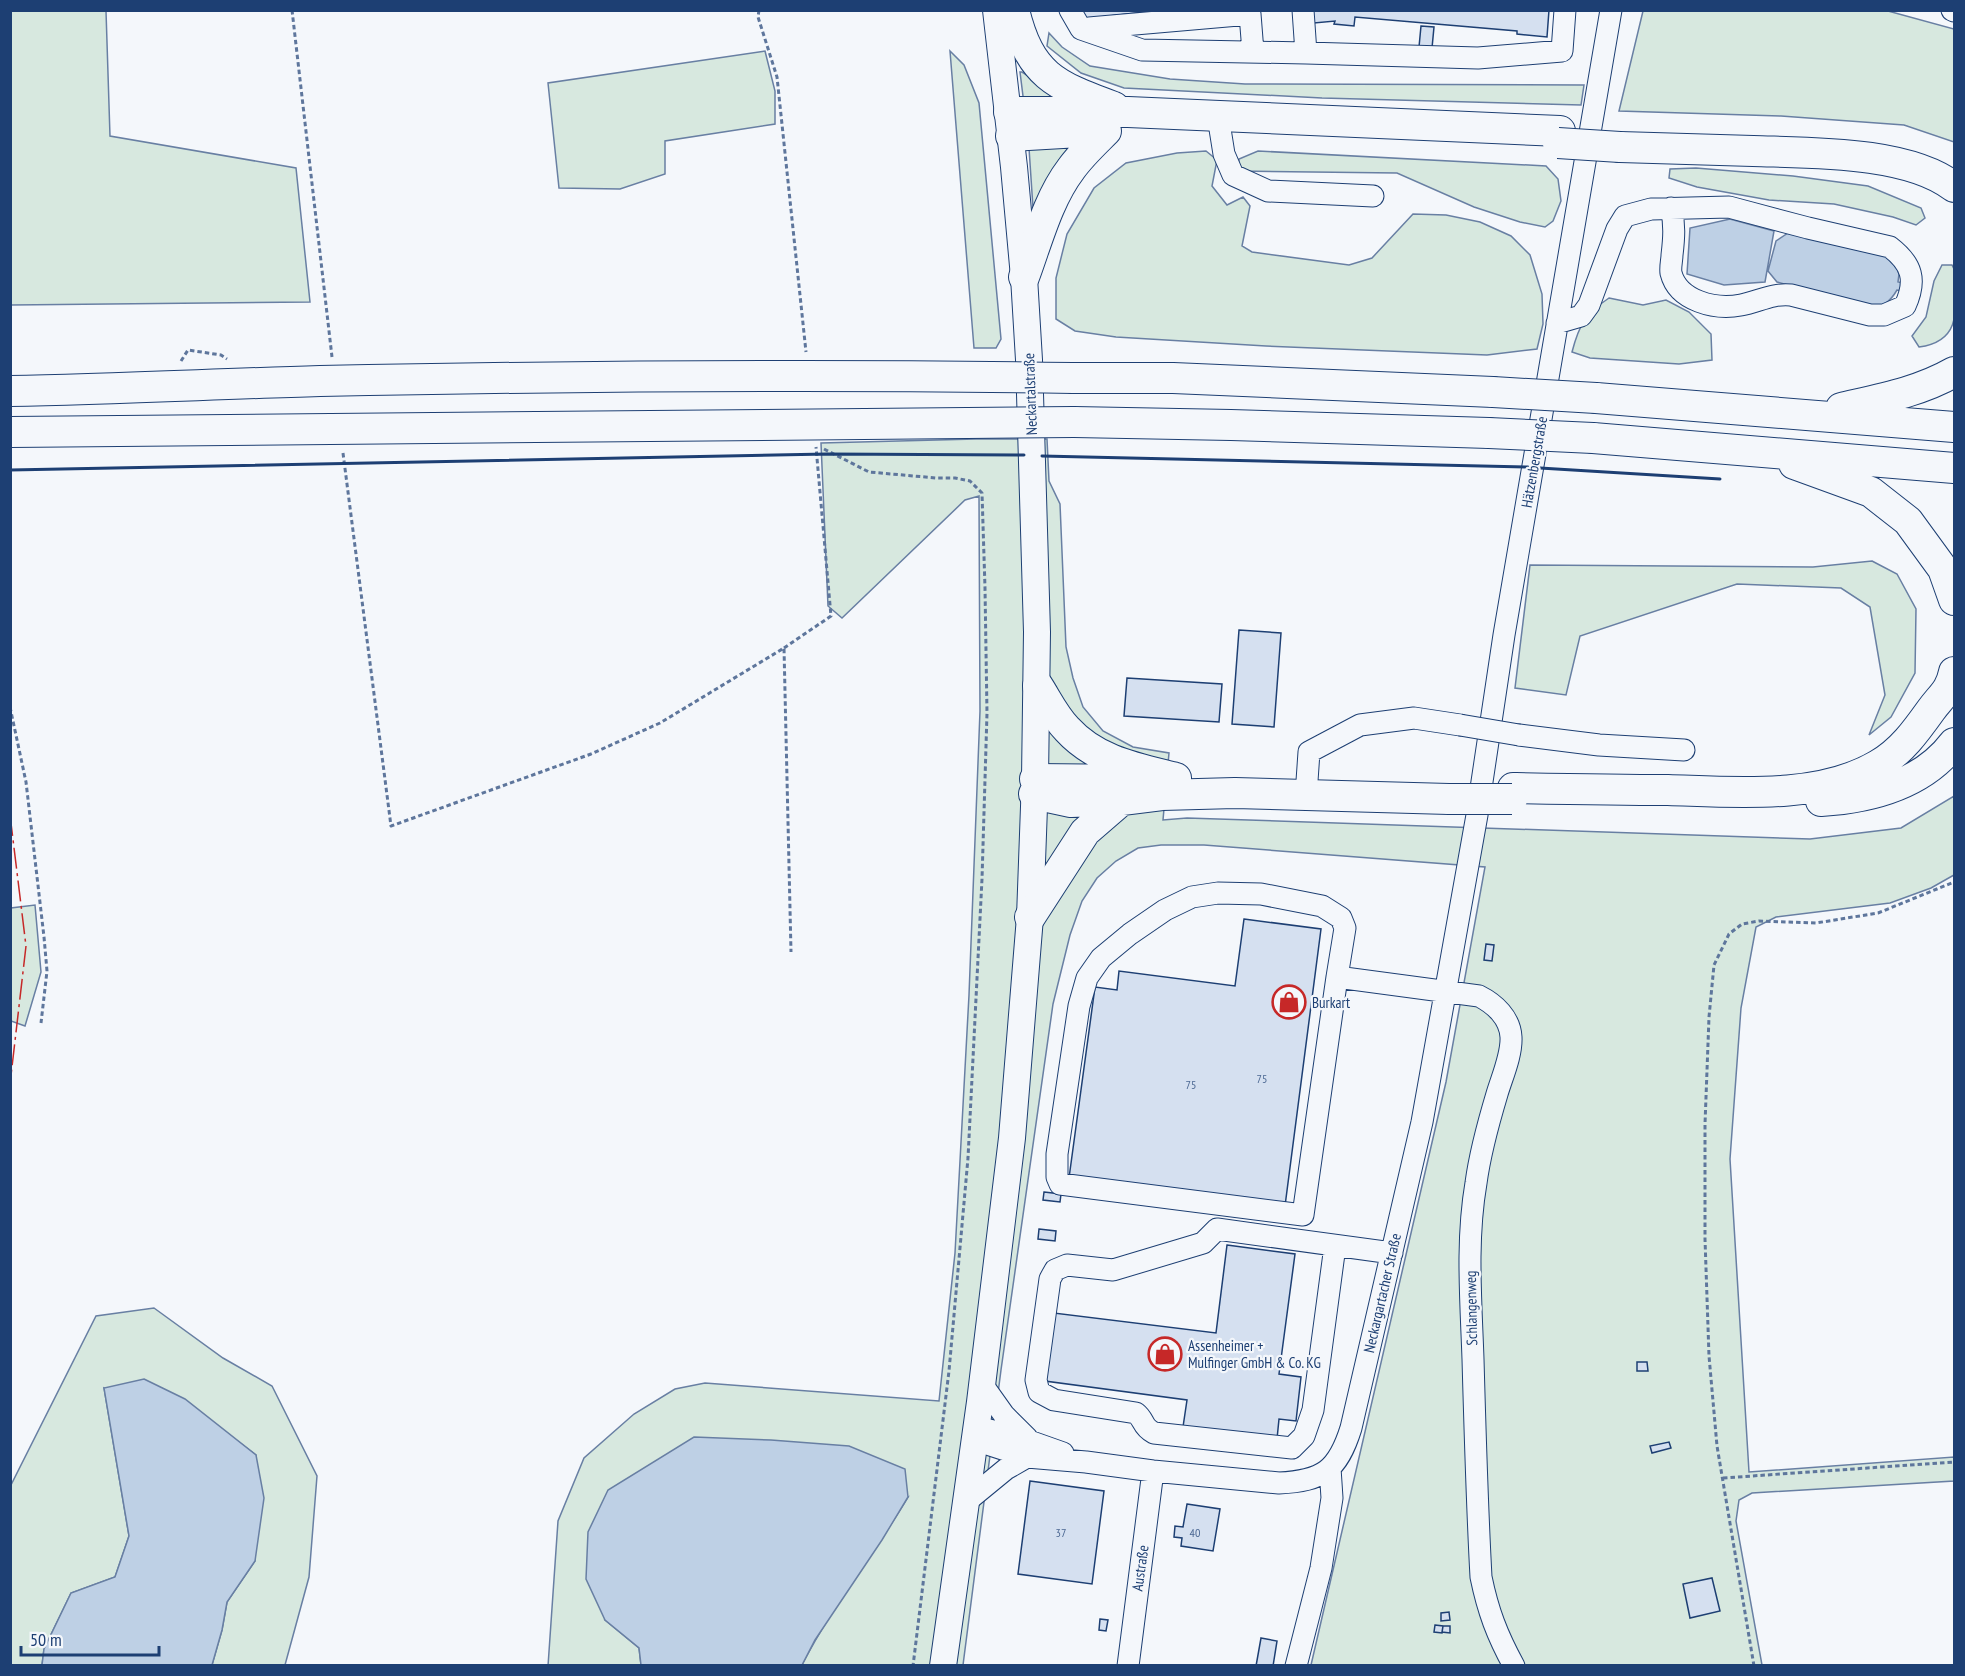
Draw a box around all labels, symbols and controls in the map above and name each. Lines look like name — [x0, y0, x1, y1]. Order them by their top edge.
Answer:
street label: Neckartalstraße — [1019, 353, 1041, 435]
street label: Hätzenbergstraße — [1517, 415, 1551, 509]
shop icon: Burkart — [1271, 984, 1307, 1020]
place label: Burkart — [1312, 993, 1350, 1012]
house number: 75 — [1257, 1071, 1267, 1086]
house number: 75 — [1186, 1077, 1196, 1092]
street label: Neckargartacher Straße — [1359, 1231, 1405, 1355]
street label: Schlangenweg — [1461, 1270, 1481, 1346]
shop icon: Assenheimer + Mulfinger GmbH & Co. KG — [1147, 1336, 1183, 1372]
place label: Assenheimer + Mulfinger GmbH & Co. KG — [1188, 1336, 1321, 1372]
house number: 37 — [1056, 1525, 1066, 1540]
house number: 40 — [1190, 1525, 1200, 1540]
street label: Austraße — [1127, 1544, 1153, 1592]
scale bar — [21, 1619, 159, 1657]
text: 50 m — [30, 1628, 62, 1651]

